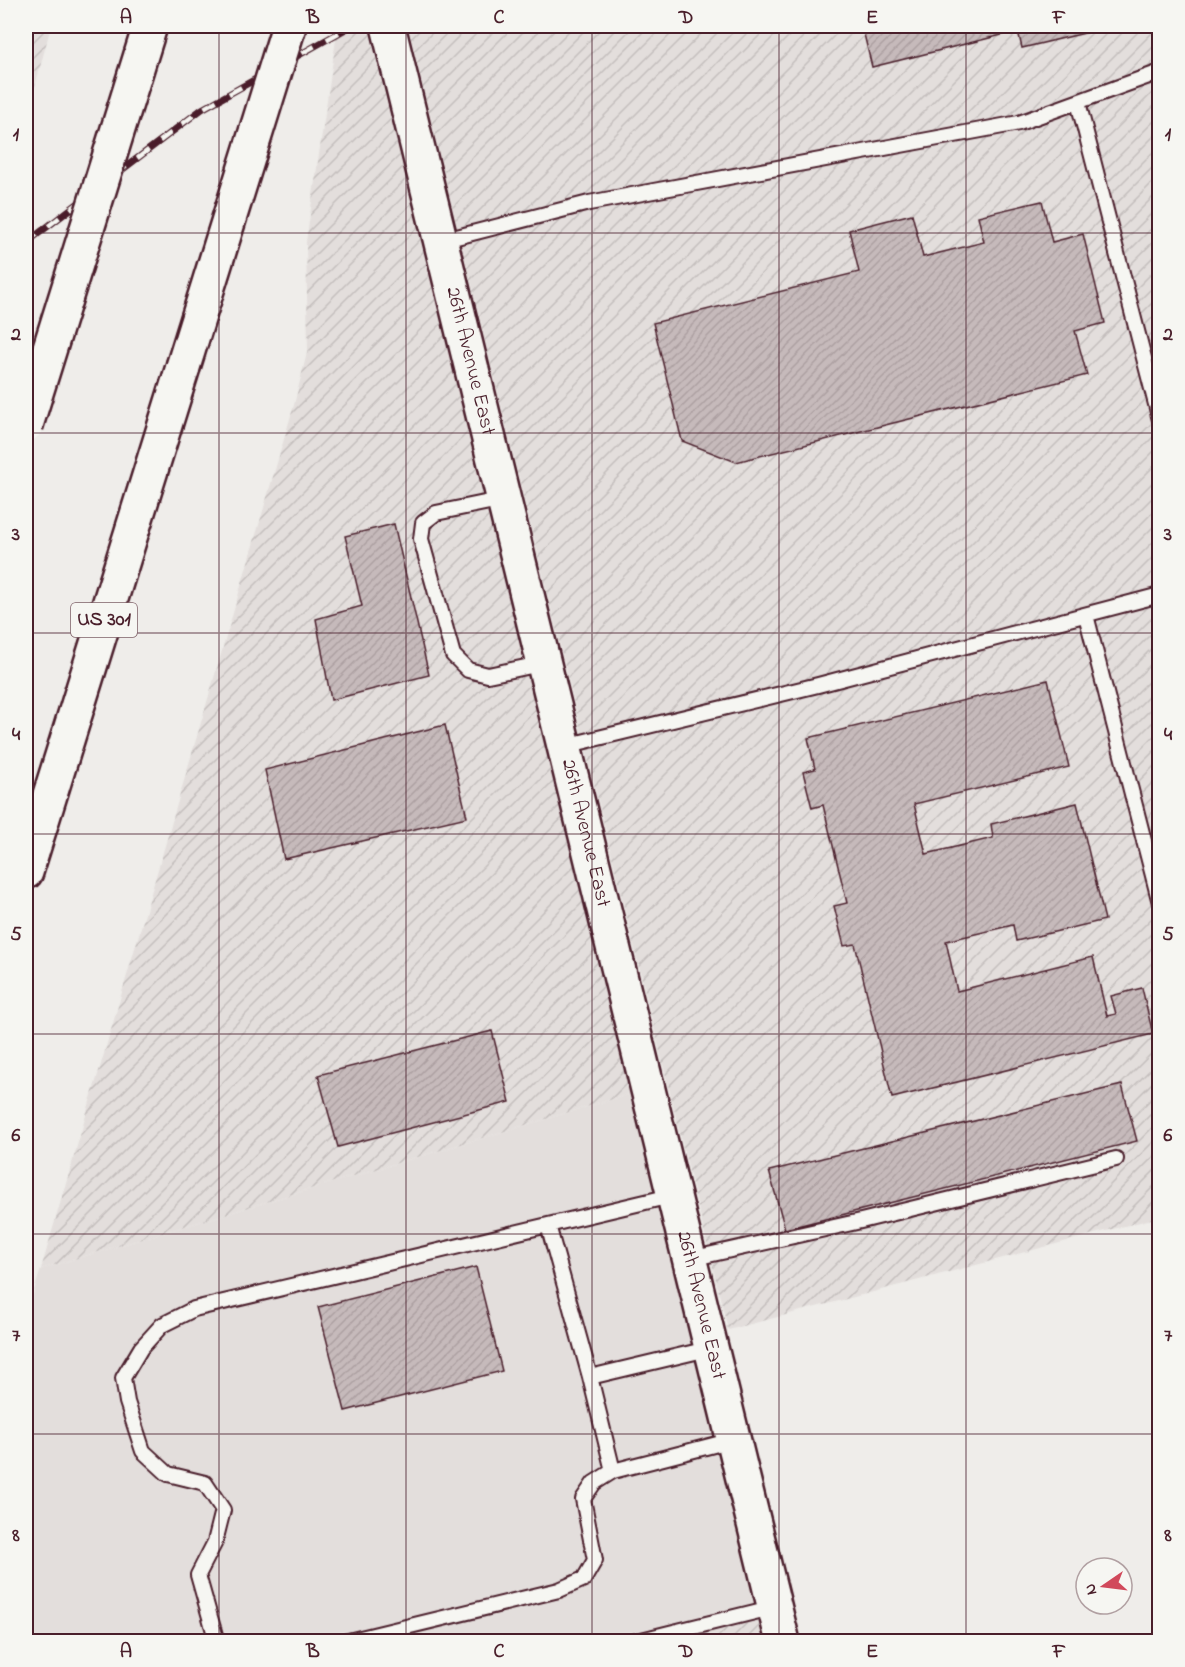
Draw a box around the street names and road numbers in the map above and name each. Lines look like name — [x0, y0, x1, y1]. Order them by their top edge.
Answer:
street label: 26th Avenue East — [437, 284, 503, 438]
road number: US 301 — [71, 603, 137, 637]
street label: 26th Avenue East — [553, 756, 618, 911]
street label: 26th Avenue East — [668, 1228, 733, 1383]

